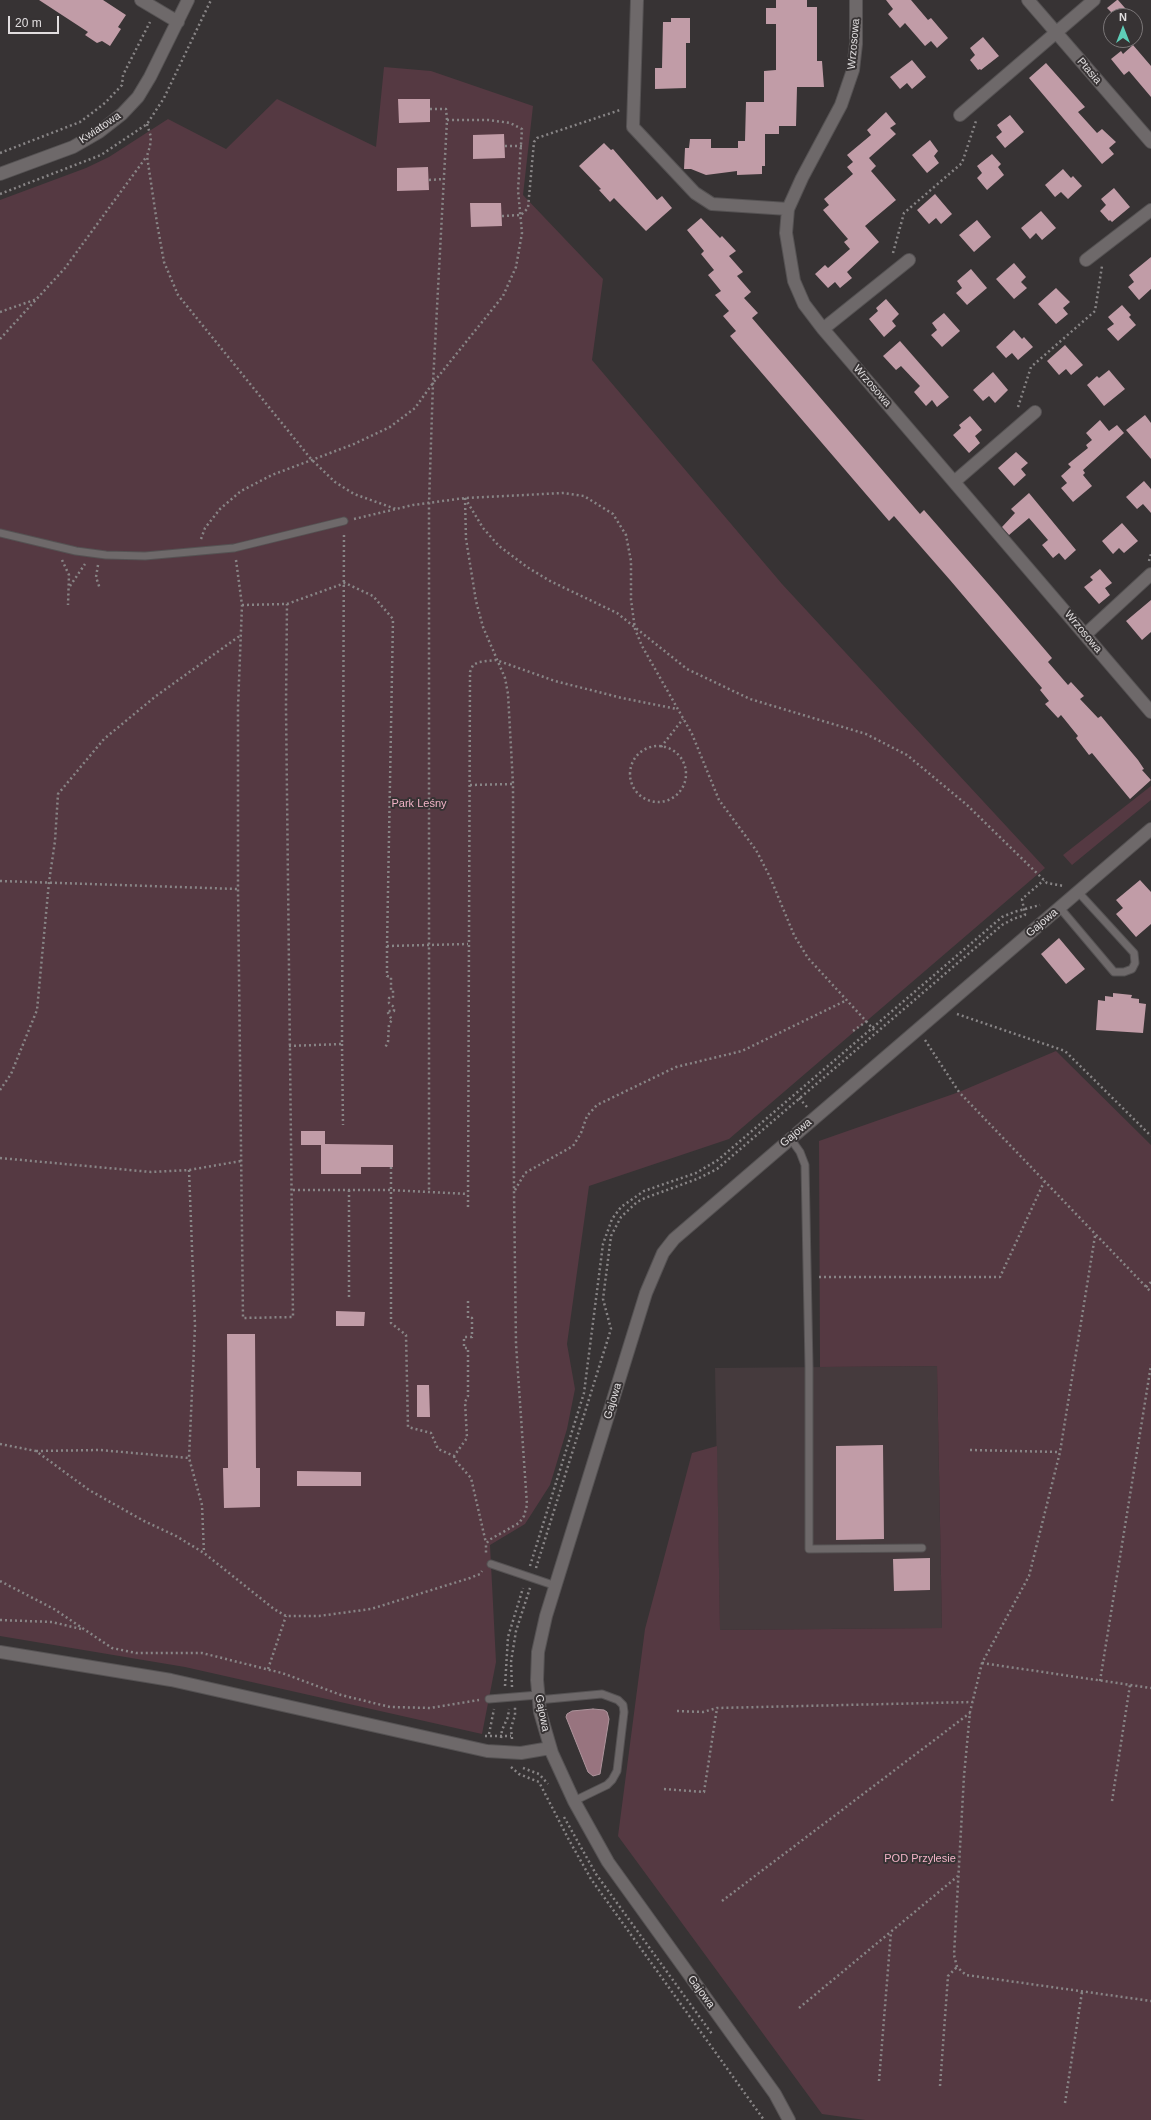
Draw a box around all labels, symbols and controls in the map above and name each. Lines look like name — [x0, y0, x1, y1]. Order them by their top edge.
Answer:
scale bar — [10, 8, 61, 34]
north arrow — [1103, 8, 1143, 48]
text: N — [1119, 11, 1127, 23]
text: 20 m — [15, 16, 42, 30]
street label: Wrzosowa — [845, 18, 863, 70]
street label: Ptasia — [1074, 55, 1104, 87]
street label: Kwiatowa — [77, 109, 123, 147]
street label: Wrzosowa — [850, 362, 894, 410]
street label: Wrzosowa — [1062, 608, 1104, 656]
park label: Park Leśny — [391, 797, 447, 811]
street label: Gajowa — [1023, 906, 1061, 940]
street label: Gajowa — [777, 1116, 815, 1150]
street label: Gajowa — [601, 1381, 625, 1421]
street label: Gajowa — [532, 1693, 552, 1733]
park label: POD Przylesie — [884, 1852, 956, 1866]
street label: Gajowa — [685, 1973, 717, 2011]

